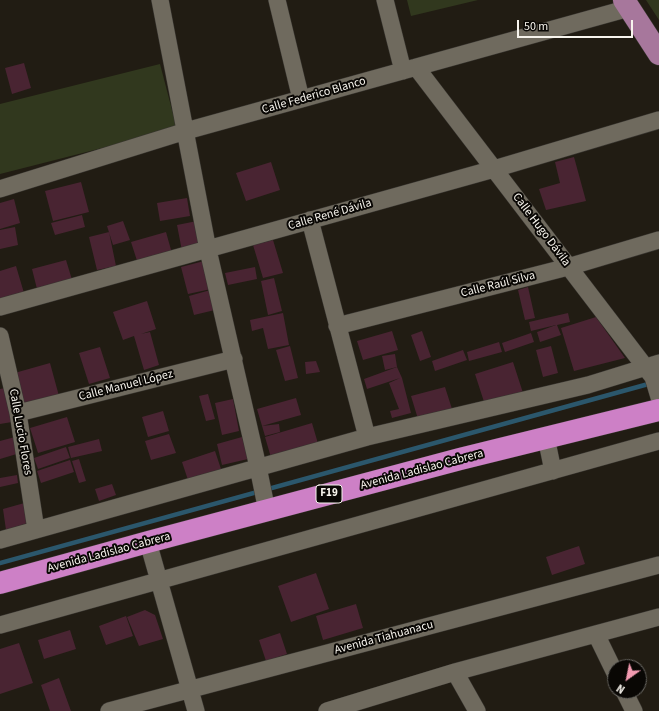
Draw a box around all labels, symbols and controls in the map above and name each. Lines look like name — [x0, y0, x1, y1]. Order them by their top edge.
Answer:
scale bar — [519, 12, 635, 38]
text: 50 m — [524, 18, 548, 35]
street label: Calle Federico Blanco — [260, 74, 368, 118]
street label: Calle Hugo Dávila — [509, 191, 573, 269]
street label: Calle René Dávila — [287, 196, 373, 234]
street label: Calle Raúl Silva — [459, 269, 537, 301]
street label: Calle Manuel López — [77, 367, 175, 405]
street label: Calle Lucio Flores — [5, 388, 35, 476]
street label: Avenida Ladislao Cabrera — [359, 447, 485, 493]
road number: F19 — [316, 485, 342, 503]
street label: Avenida Ladislao Cabrera — [46, 530, 172, 576]
street label: Avenida Tiahuanacu — [333, 618, 435, 658]
north arrow — [607, 659, 647, 699]
text: N — [614, 680, 628, 697]

